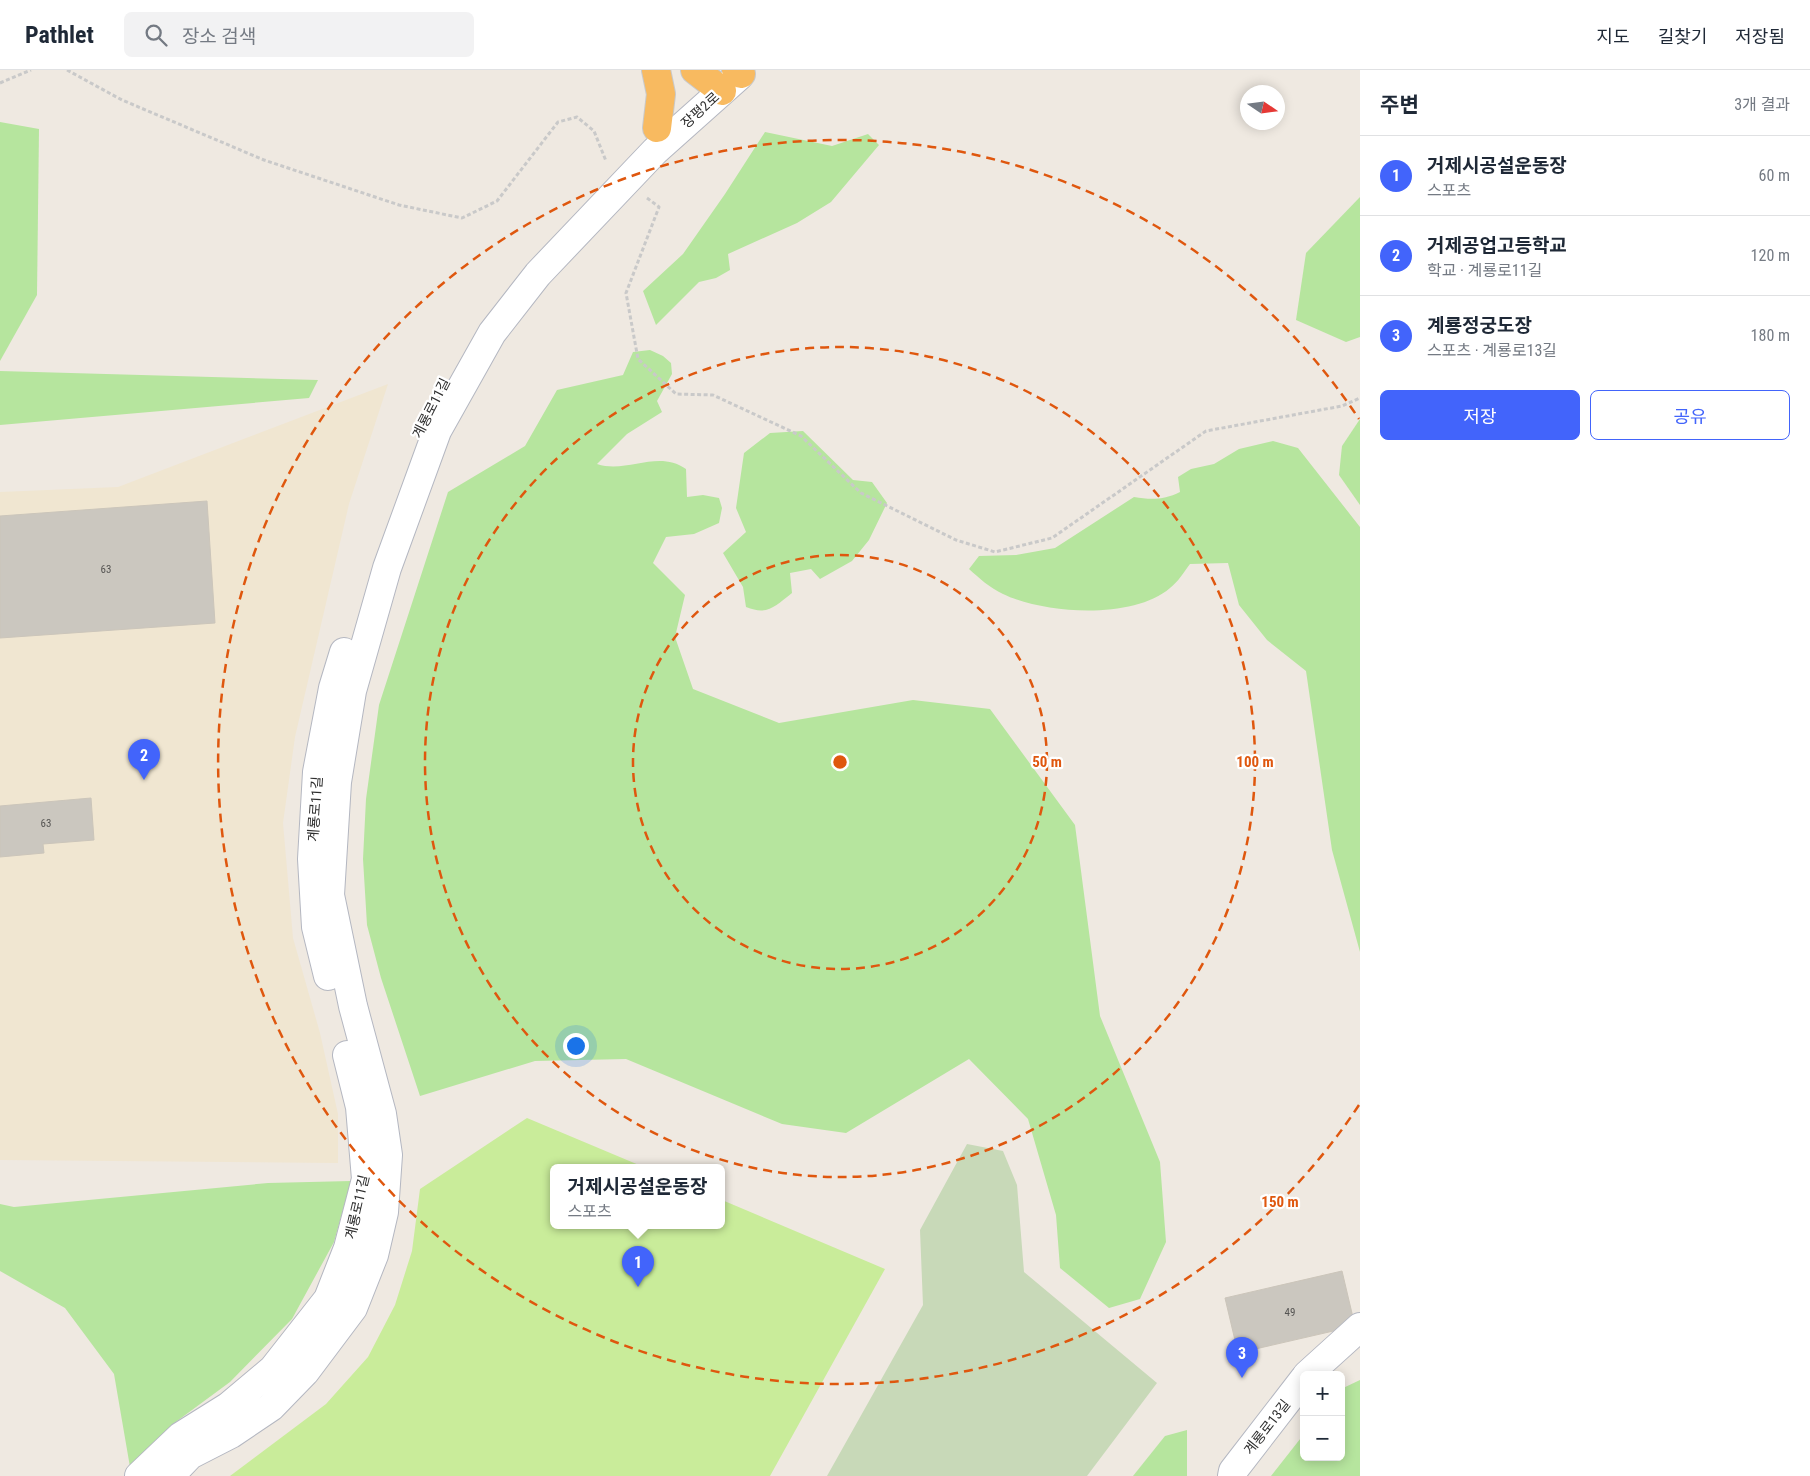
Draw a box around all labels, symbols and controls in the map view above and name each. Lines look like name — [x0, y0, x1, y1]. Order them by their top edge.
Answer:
search box — [124, 12, 474, 57]
text: Pathlet — [25, 21, 94, 49]
icon: search — [142, 21, 170, 49]
text: 장소 검색 — [182, 25, 256, 48]
text: 지도 — [1597, 26, 1630, 47]
text: 길찾기 — [1658, 26, 1707, 47]
text: 저장됨 — [1735, 26, 1785, 47]
north arrow — [1240, 85, 1285, 130]
street label: 장평2로 — [678, 89, 722, 131]
text: 주변 — [1380, 93, 1419, 117]
text: 3개 결과 — [1734, 95, 1790, 114]
text: 거제시공설운동장 — [1427, 154, 1567, 177]
text: 1 — [1392, 166, 1400, 185]
text: 60 m — [1758, 166, 1790, 185]
text: 스포츠 — [1427, 181, 1471, 200]
text: 거제공업고등학교 — [1427, 234, 1567, 257]
text: 2 — [1392, 246, 1400, 265]
text: 120 m — [1751, 246, 1790, 265]
text: 학교 · 계룡로11길 — [1427, 261, 1542, 280]
text: 계룡정궁도장 — [1427, 314, 1532, 337]
text: 3 — [1392, 326, 1400, 345]
text: 180 m — [1751, 326, 1790, 345]
text: 스포츠 · 계룡로13길 — [1427, 341, 1557, 360]
street label: 계룡로11길 — [409, 375, 453, 441]
button: 저장 — [1380, 390, 1580, 440]
button: 공유 — [1590, 390, 1790, 440]
house number: 63 — [101, 563, 111, 576]
pin: 2 — [128, 739, 160, 780]
centre of rings — [831, 753, 849, 771]
text: 50 m — [1032, 753, 1062, 771]
text: 100 m — [1236, 753, 1274, 771]
street label: 계룡로11길 — [305, 776, 325, 842]
house number: 63 — [41, 817, 51, 830]
your location — [563, 1033, 589, 1059]
popup — [550, 1164, 725, 1229]
street label: 계룡로11길 — [342, 1173, 372, 1241]
text: 거제시공설운동장 — [568, 1175, 707, 1198]
text: 150 m — [1261, 1193, 1299, 1211]
text: 스포츠 — [568, 1202, 612, 1221]
pin: 1 — [622, 1246, 654, 1287]
house number: 49 — [1285, 1306, 1295, 1319]
pin: 3 — [1226, 1337, 1258, 1378]
map controls — [1300, 1371, 1345, 1461]
button: + — [1300, 1371, 1345, 1416]
street label: 계룡로13길 — [1241, 1396, 1293, 1458]
button: − — [1300, 1416, 1345, 1461]

